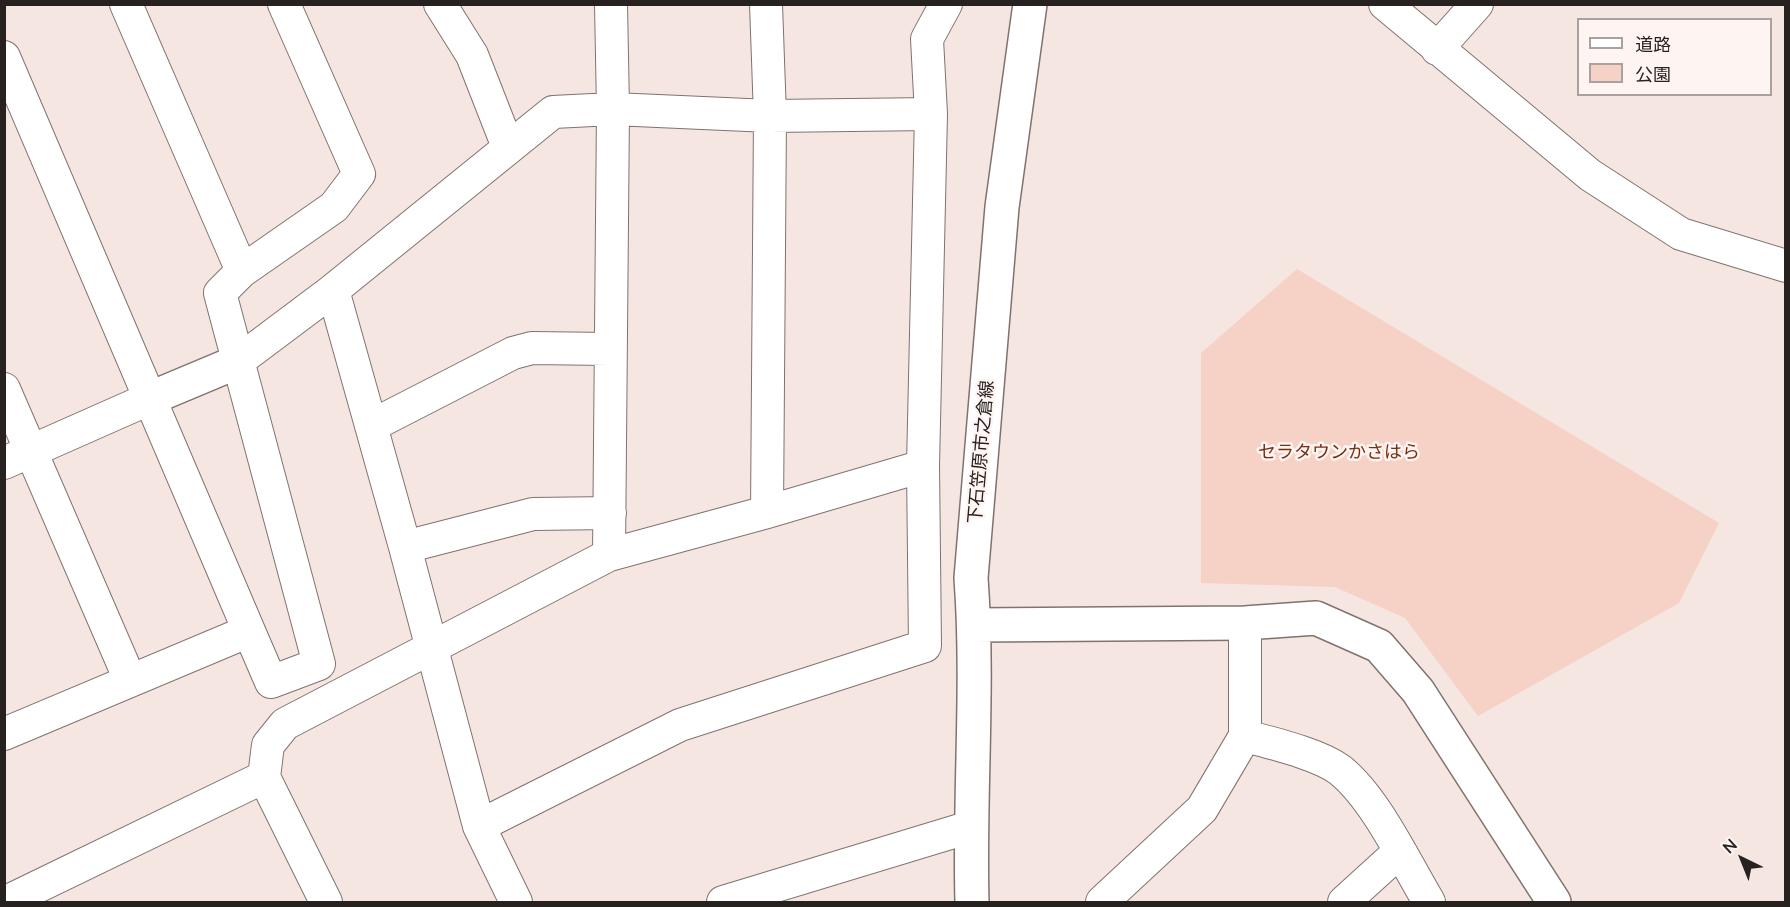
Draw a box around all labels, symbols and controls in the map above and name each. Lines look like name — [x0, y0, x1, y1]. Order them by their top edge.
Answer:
legend — [1577, 18, 1772, 96]
text: 道路 — [1635, 33, 1671, 55]
text: 公園 — [1635, 63, 1671, 85]
street label: 下石笠原市之倉線 — [964, 379, 998, 525]
park label: セラタウンかさはら — [1258, 441, 1420, 463]
north arrow — [1712, 829, 1772, 889]
text: N — [1718, 834, 1740, 857]

